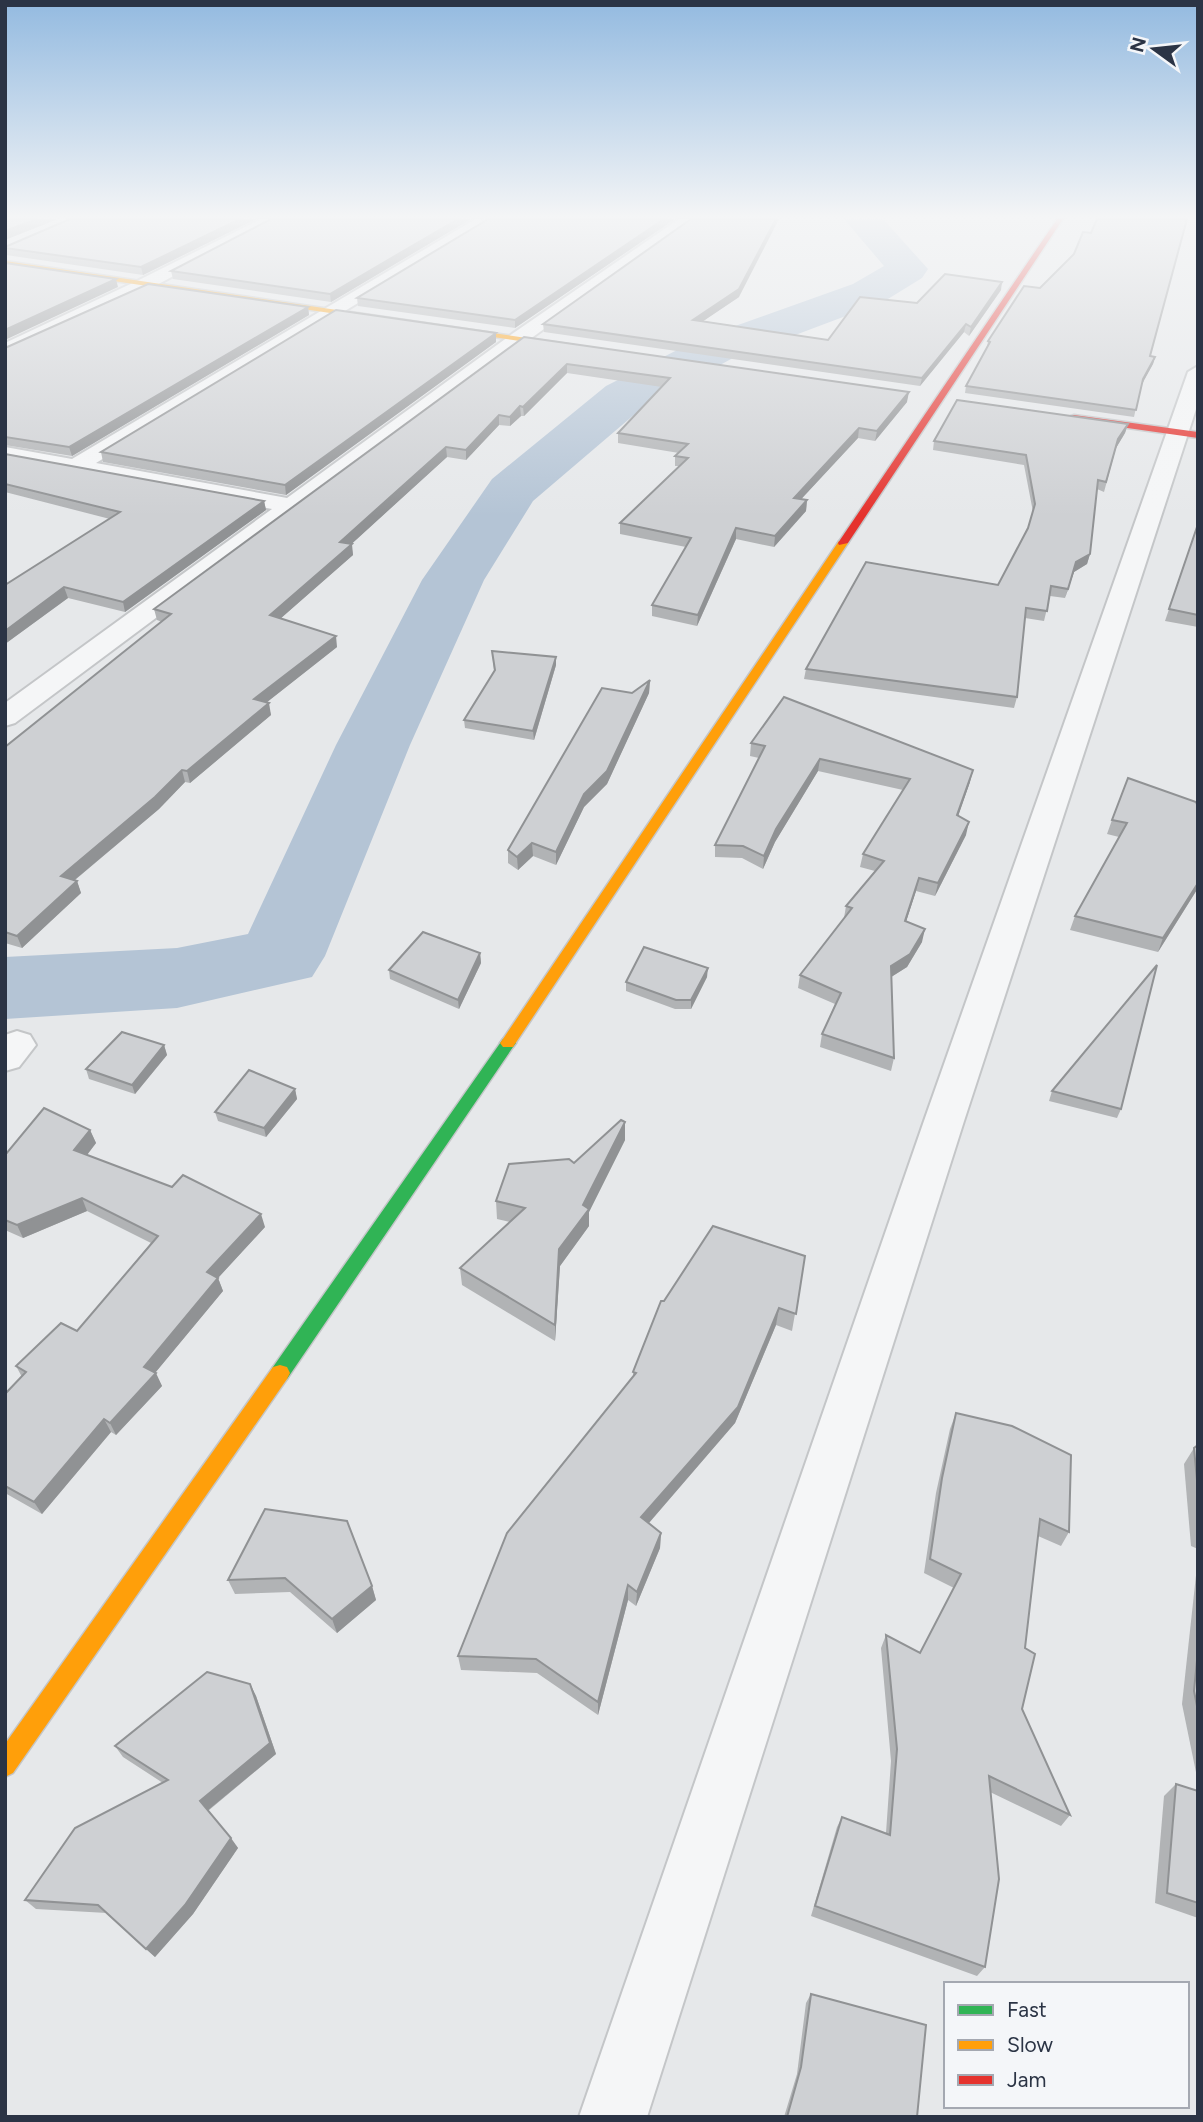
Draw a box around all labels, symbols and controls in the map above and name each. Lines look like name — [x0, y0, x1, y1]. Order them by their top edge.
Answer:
north arrow — [1119, 14, 1189, 84]
text: N — [1125, 35, 1151, 55]
legend — [944, 1982, 1189, 2108]
text: Fast — [1007, 1997, 1047, 2022]
text: Slow — [1007, 2032, 1053, 2057]
text: Jam — [1007, 2067, 1046, 2092]

